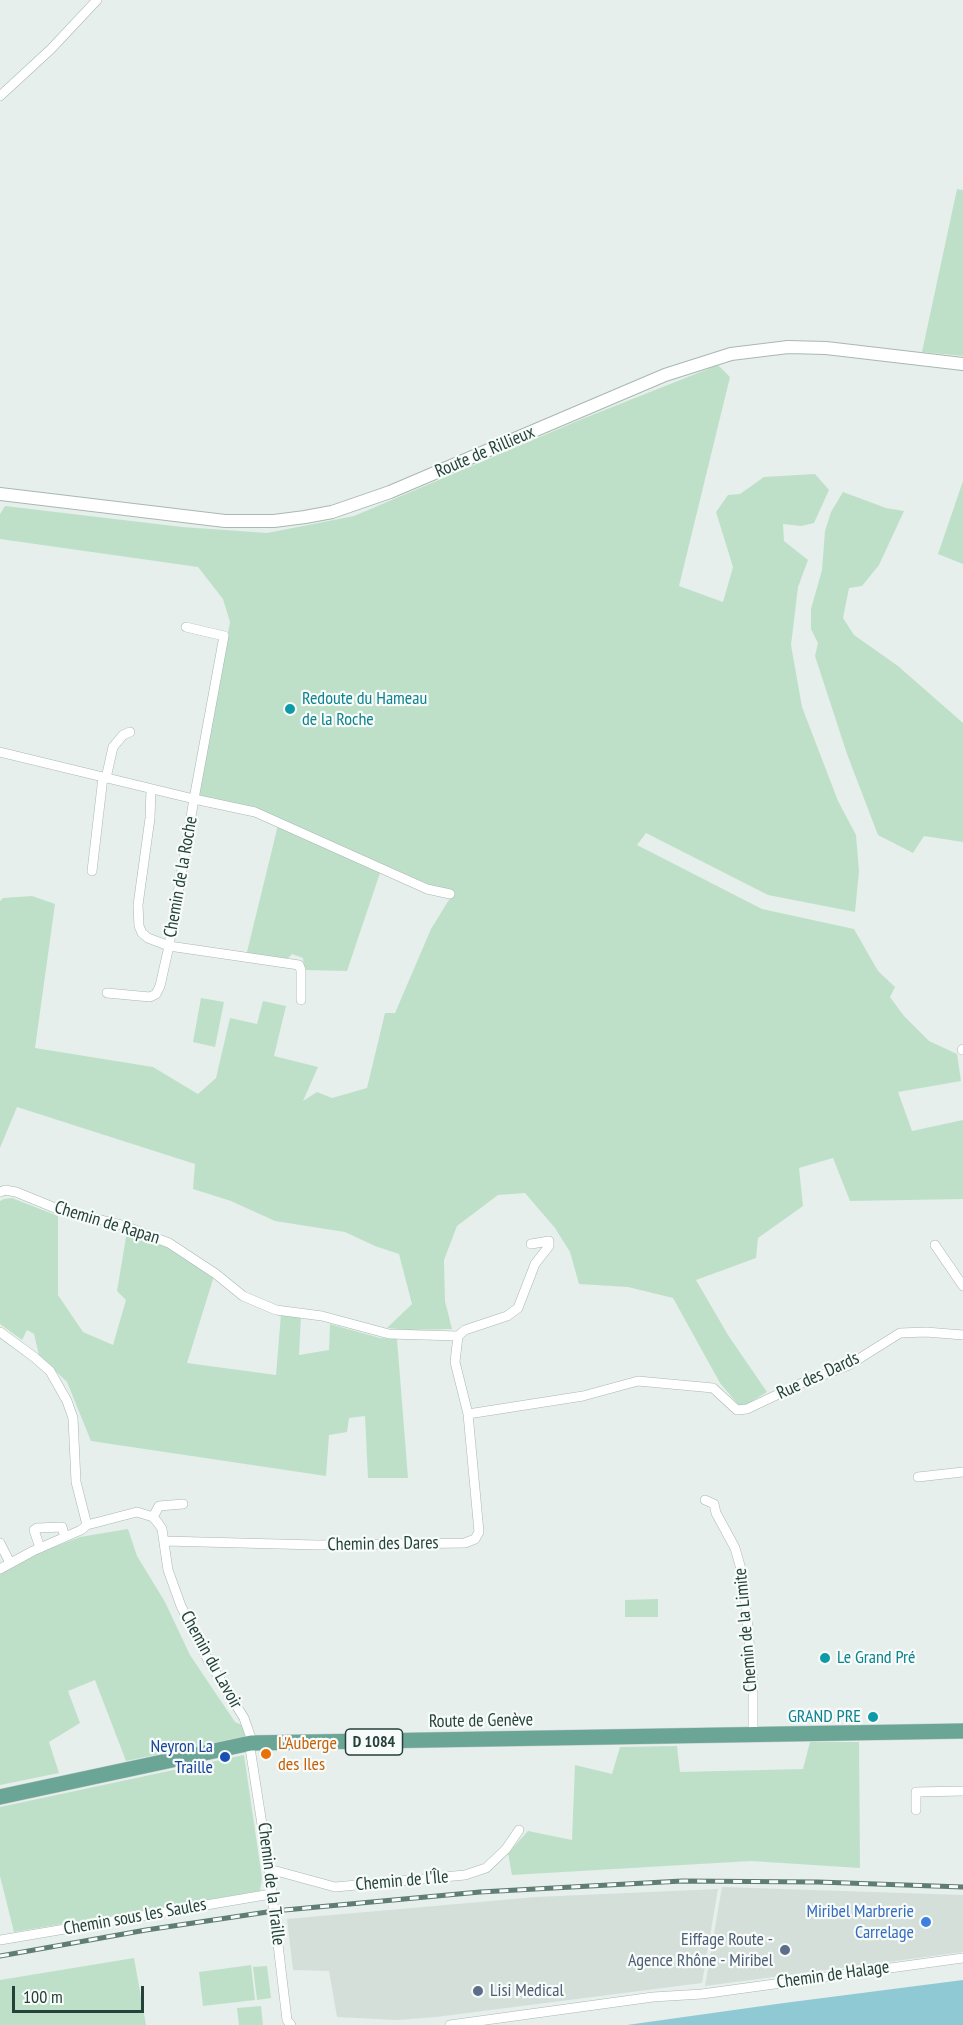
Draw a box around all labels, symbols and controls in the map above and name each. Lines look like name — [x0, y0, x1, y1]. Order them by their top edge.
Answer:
street label: Route de Rillieux — [432, 421, 538, 483]
place label: Redoute du Hameau de la Roche — [302, 688, 427, 730]
marker: Redoute du Hameau de la Roche — [283, 702, 297, 716]
street label: Chemin de la Roche — [160, 815, 202, 939]
street label: Chemin de Rapan — [52, 1197, 162, 1249]
street label: Rue des Dards — [773, 1348, 863, 1404]
street label: Chemin des Dares — [327, 1532, 439, 1556]
street label: Chemin de la Limite — [730, 1567, 762, 1693]
street label: Chemin du Lavoir — [175, 1607, 247, 1713]
place label: Le Grand Pré — [837, 1647, 915, 1669]
marker: Le Grand Pré — [818, 1651, 832, 1665]
place label: GRAND PRE — [788, 1706, 861, 1728]
street label: Route de Genève — [429, 1709, 533, 1733]
marker: GRAND PRE — [866, 1710, 880, 1724]
road number: D 1084 — [346, 1729, 403, 1755]
place label: L'Auberge des Iles — [278, 1733, 337, 1776]
place label: Neyron La Traille — [151, 1736, 213, 1778]
marker: L'Auberge des Iles — [259, 1747, 273, 1761]
marker: Neyron La Traille — [218, 1750, 232, 1764]
street label: Chemin de la Traille — [253, 1821, 289, 1947]
street label: Chemin de l'Île — [355, 1866, 449, 1896]
street label: Chemin sous les Saules — [62, 1894, 208, 1940]
place label: Miribel Marbrerie Carrelage — [806, 1901, 914, 1944]
marker: Miribel Marbrerie Carrelage — [919, 1915, 933, 1929]
place label: Eiffage Route - Agence Rhône - Miribel — [628, 1929, 773, 1972]
marker: Eiffage Route - Agence Rhône - Miribel — [778, 1943, 792, 1957]
street label: Chemin de Halage — [775, 1956, 891, 1994]
scale bar — [15, 1974, 147, 2012]
place label: Lisi Medical — [490, 1980, 564, 2002]
marker: Lisi Medical — [471, 1984, 485, 1998]
text: 100 m — [23, 1985, 63, 2008]

